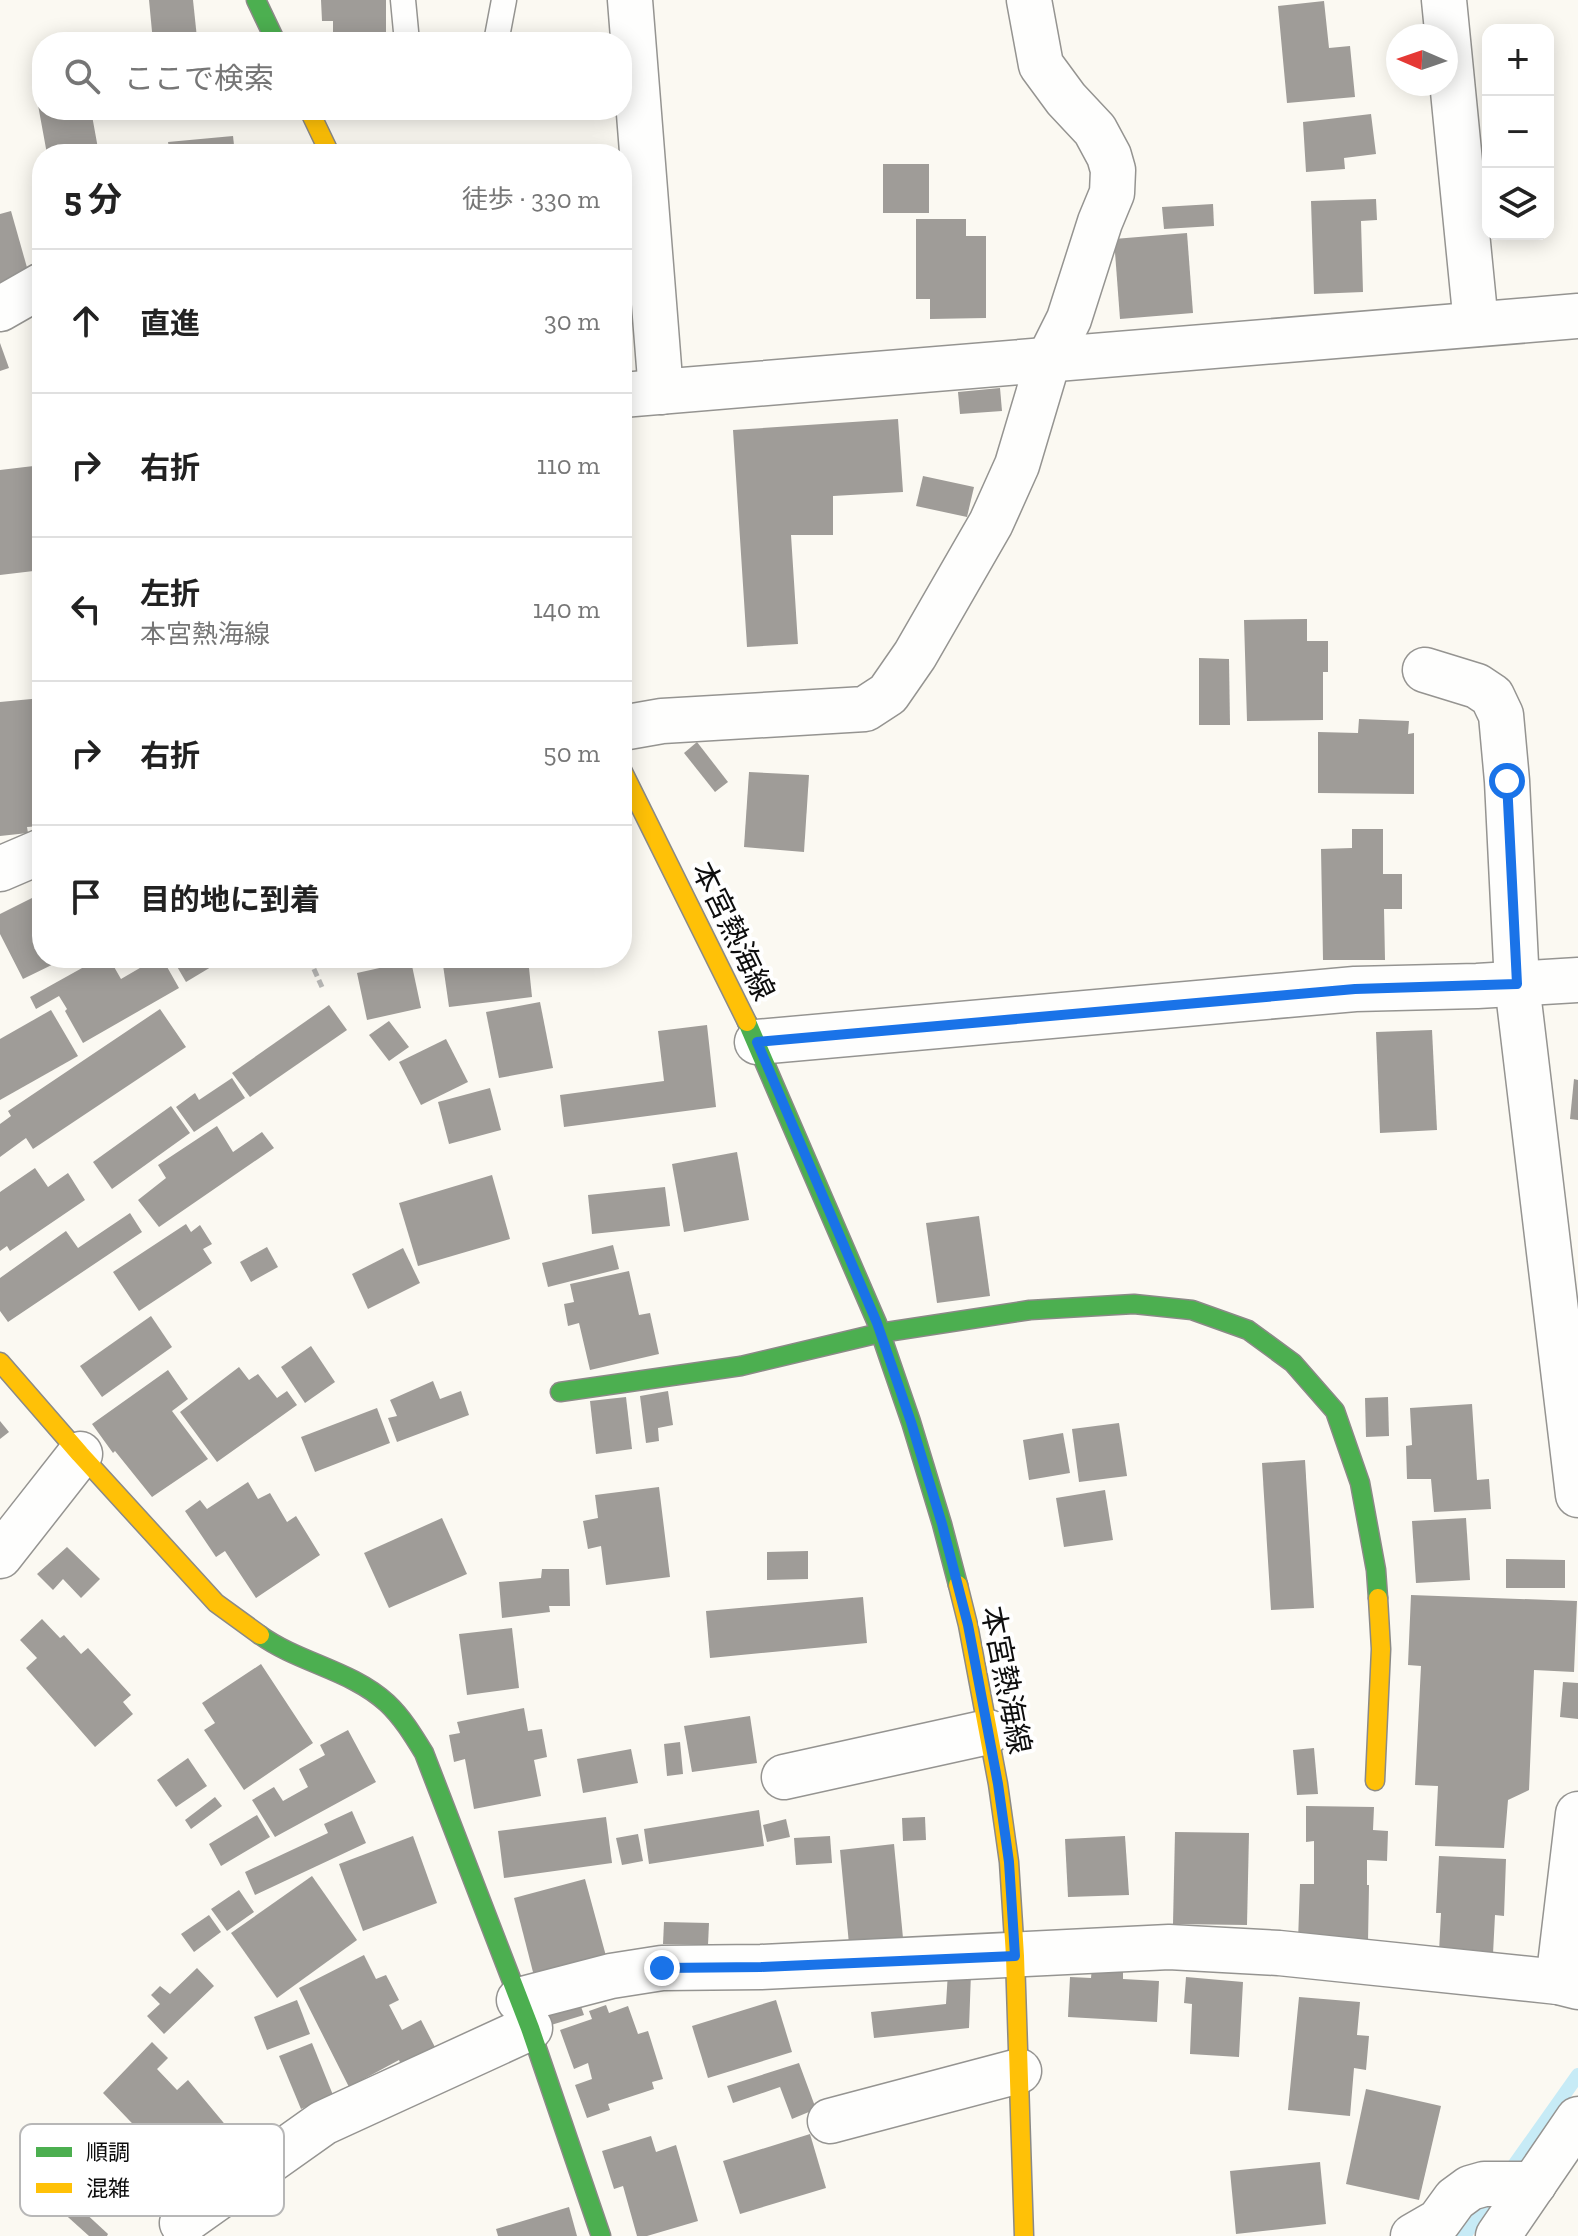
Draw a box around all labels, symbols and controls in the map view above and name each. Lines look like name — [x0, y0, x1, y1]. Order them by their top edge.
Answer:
north arrow — [1386, 24, 1458, 96]
map controls — [1482, 24, 1554, 240]
button: + — [1482, 24, 1554, 96]
search box — [32, 32, 632, 120]
icon: search — [60, 54, 104, 98]
text: ここで検索 — [124, 61, 274, 97]
button: − — [1482, 96, 1554, 168]
button: layers — [1482, 168, 1554, 240]
text: 5 分 — [64, 179, 122, 220]
text: 徒歩 · 330 m — [462, 183, 600, 215]
icon: ahead — [64, 299, 108, 343]
text: 30 m — [544, 305, 600, 337]
text: 直進 — [140, 306, 200, 342]
icon: right — [64, 443, 108, 487]
text: 110 m — [537, 449, 600, 481]
text: 右折 — [140, 450, 200, 486]
text: 左折 — [140, 576, 200, 612]
icon: left — [64, 587, 108, 631]
text: 140 m — [533, 593, 600, 625]
text: 本宮熱海線 — [140, 618, 270, 650]
icon: right — [64, 731, 108, 775]
text: 50 m — [543, 737, 600, 769]
text: 右折 — [140, 738, 200, 774]
route start — [1489, 763, 1525, 799]
street label: 本宮熱海線 — [684, 856, 782, 1006]
icon: arrive — [64, 875, 108, 919]
text: 目的地に到着 — [140, 882, 320, 918]
street label: 本宮熱海線 — [974, 1603, 1038, 1757]
route end — [644, 1950, 680, 1986]
legend — [20, 2124, 284, 2216]
text: 順調 — [86, 2139, 130, 2166]
text: 混雑 — [86, 2175, 130, 2202]

